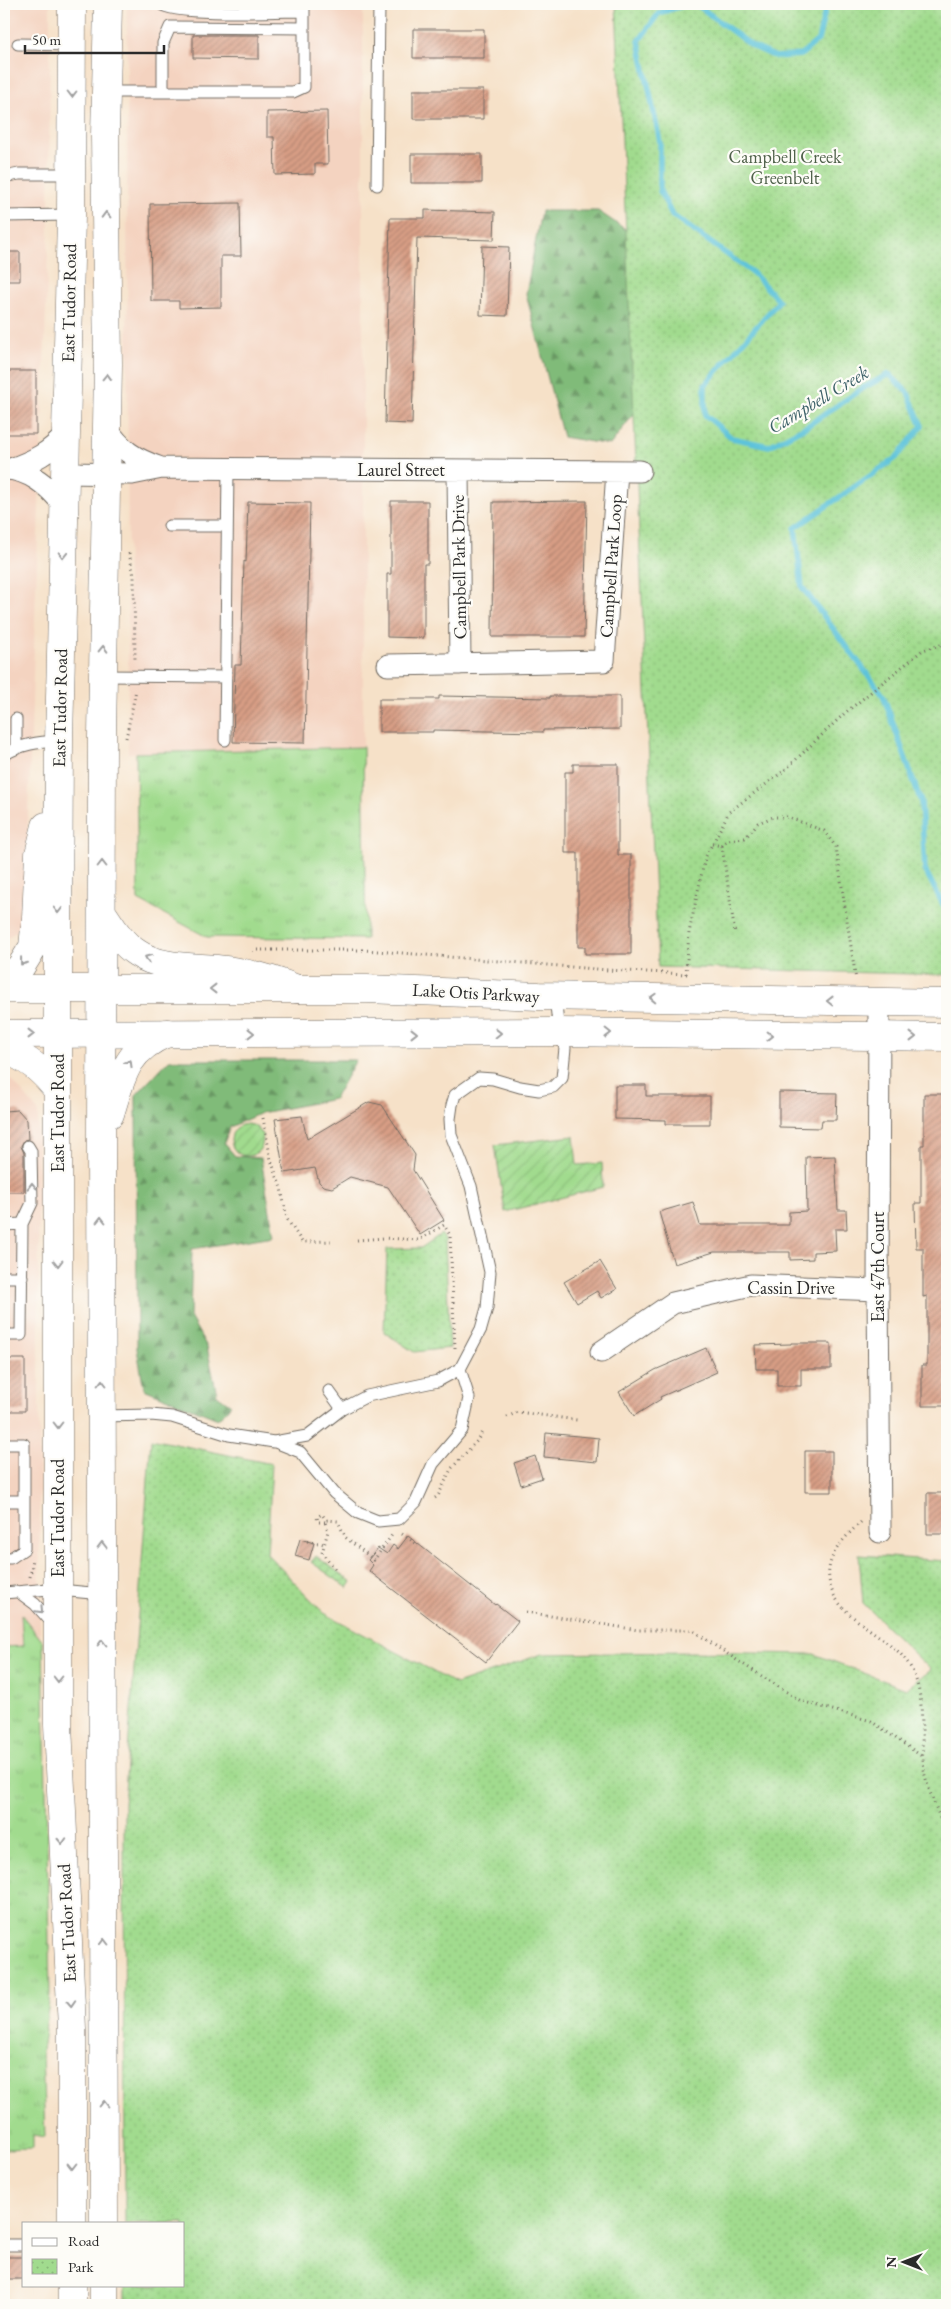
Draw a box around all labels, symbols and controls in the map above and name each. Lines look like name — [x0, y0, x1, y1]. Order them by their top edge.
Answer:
scale bar — [25, 22, 164, 54]
text: 50 m — [32, 30, 61, 49]
one-way arrow — [67, 90, 77, 98]
park label: Campbell Creek Greenbelt — [729, 145, 842, 189]
one-way arrow — [101, 210, 111, 218]
street label: East Tudor Road — [56, 243, 81, 363]
water label: Campbell Creek — [763, 359, 873, 439]
one-way arrow — [102, 373, 112, 380]
street label: Laurel Street — [357, 458, 445, 481]
street label: Campbell Park Loop — [594, 493, 627, 638]
street label: Campbell Park Drive — [446, 495, 471, 639]
one-way arrow — [58, 552, 68, 559]
one-way arrow — [98, 644, 108, 652]
street label: East Tudor Road — [47, 648, 72, 768]
one-way arrow — [97, 859, 107, 867]
one-way arrow — [53, 906, 63, 914]
one-way arrow — [144, 954, 152, 964]
one-way arrow — [21, 956, 29, 965]
street label: Lake Otis Parkway — [412, 978, 540, 1007]
one-way arrow — [209, 984, 217, 994]
one-way arrow — [649, 992, 657, 1003]
one-way arrow — [826, 996, 834, 1007]
one-way arrow — [248, 1028, 255, 1038]
one-way arrow — [410, 1028, 418, 1038]
one-way arrow — [495, 1028, 503, 1038]
one-way arrow — [604, 1028, 612, 1038]
one-way arrow — [28, 1029, 35, 1039]
one-way arrow — [767, 1030, 775, 1041]
one-way arrow — [909, 1031, 917, 1042]
street label: East Tudor Road — [46, 1053, 69, 1172]
one-way arrow — [122, 1060, 132, 1069]
one-way arrow — [27, 1182, 37, 1190]
street label: East 47th Court — [866, 1211, 889, 1322]
one-way arrow — [96, 1216, 106, 1224]
one-way arrow — [53, 1259, 63, 1267]
street label: Cassin Drive — [747, 1276, 835, 1299]
one-way arrow — [97, 1379, 107, 1386]
one-way arrow — [53, 1422, 63, 1429]
street label: East Tudor Road — [46, 1458, 69, 1577]
one-way arrow — [97, 1541, 107, 1549]
one-way arrow — [34, 1604, 43, 1613]
one-way arrow — [97, 1639, 107, 1647]
one-way arrow — [53, 1675, 63, 1683]
one-way arrow — [57, 1837, 68, 1845]
street label: East Tudor Road — [52, 1862, 81, 1983]
one-way arrow — [99, 1937, 109, 1945]
one-way arrow — [65, 2000, 76, 2008]
one-way arrow — [99, 2100, 109, 2108]
one-way arrow — [67, 2162, 77, 2170]
legend — [22, 2222, 185, 2286]
text: Road — [68, 2231, 100, 2250]
north arrow — [878, 2236, 928, 2286]
text: N — [882, 2256, 900, 2268]
text: Park — [68, 2257, 95, 2276]

